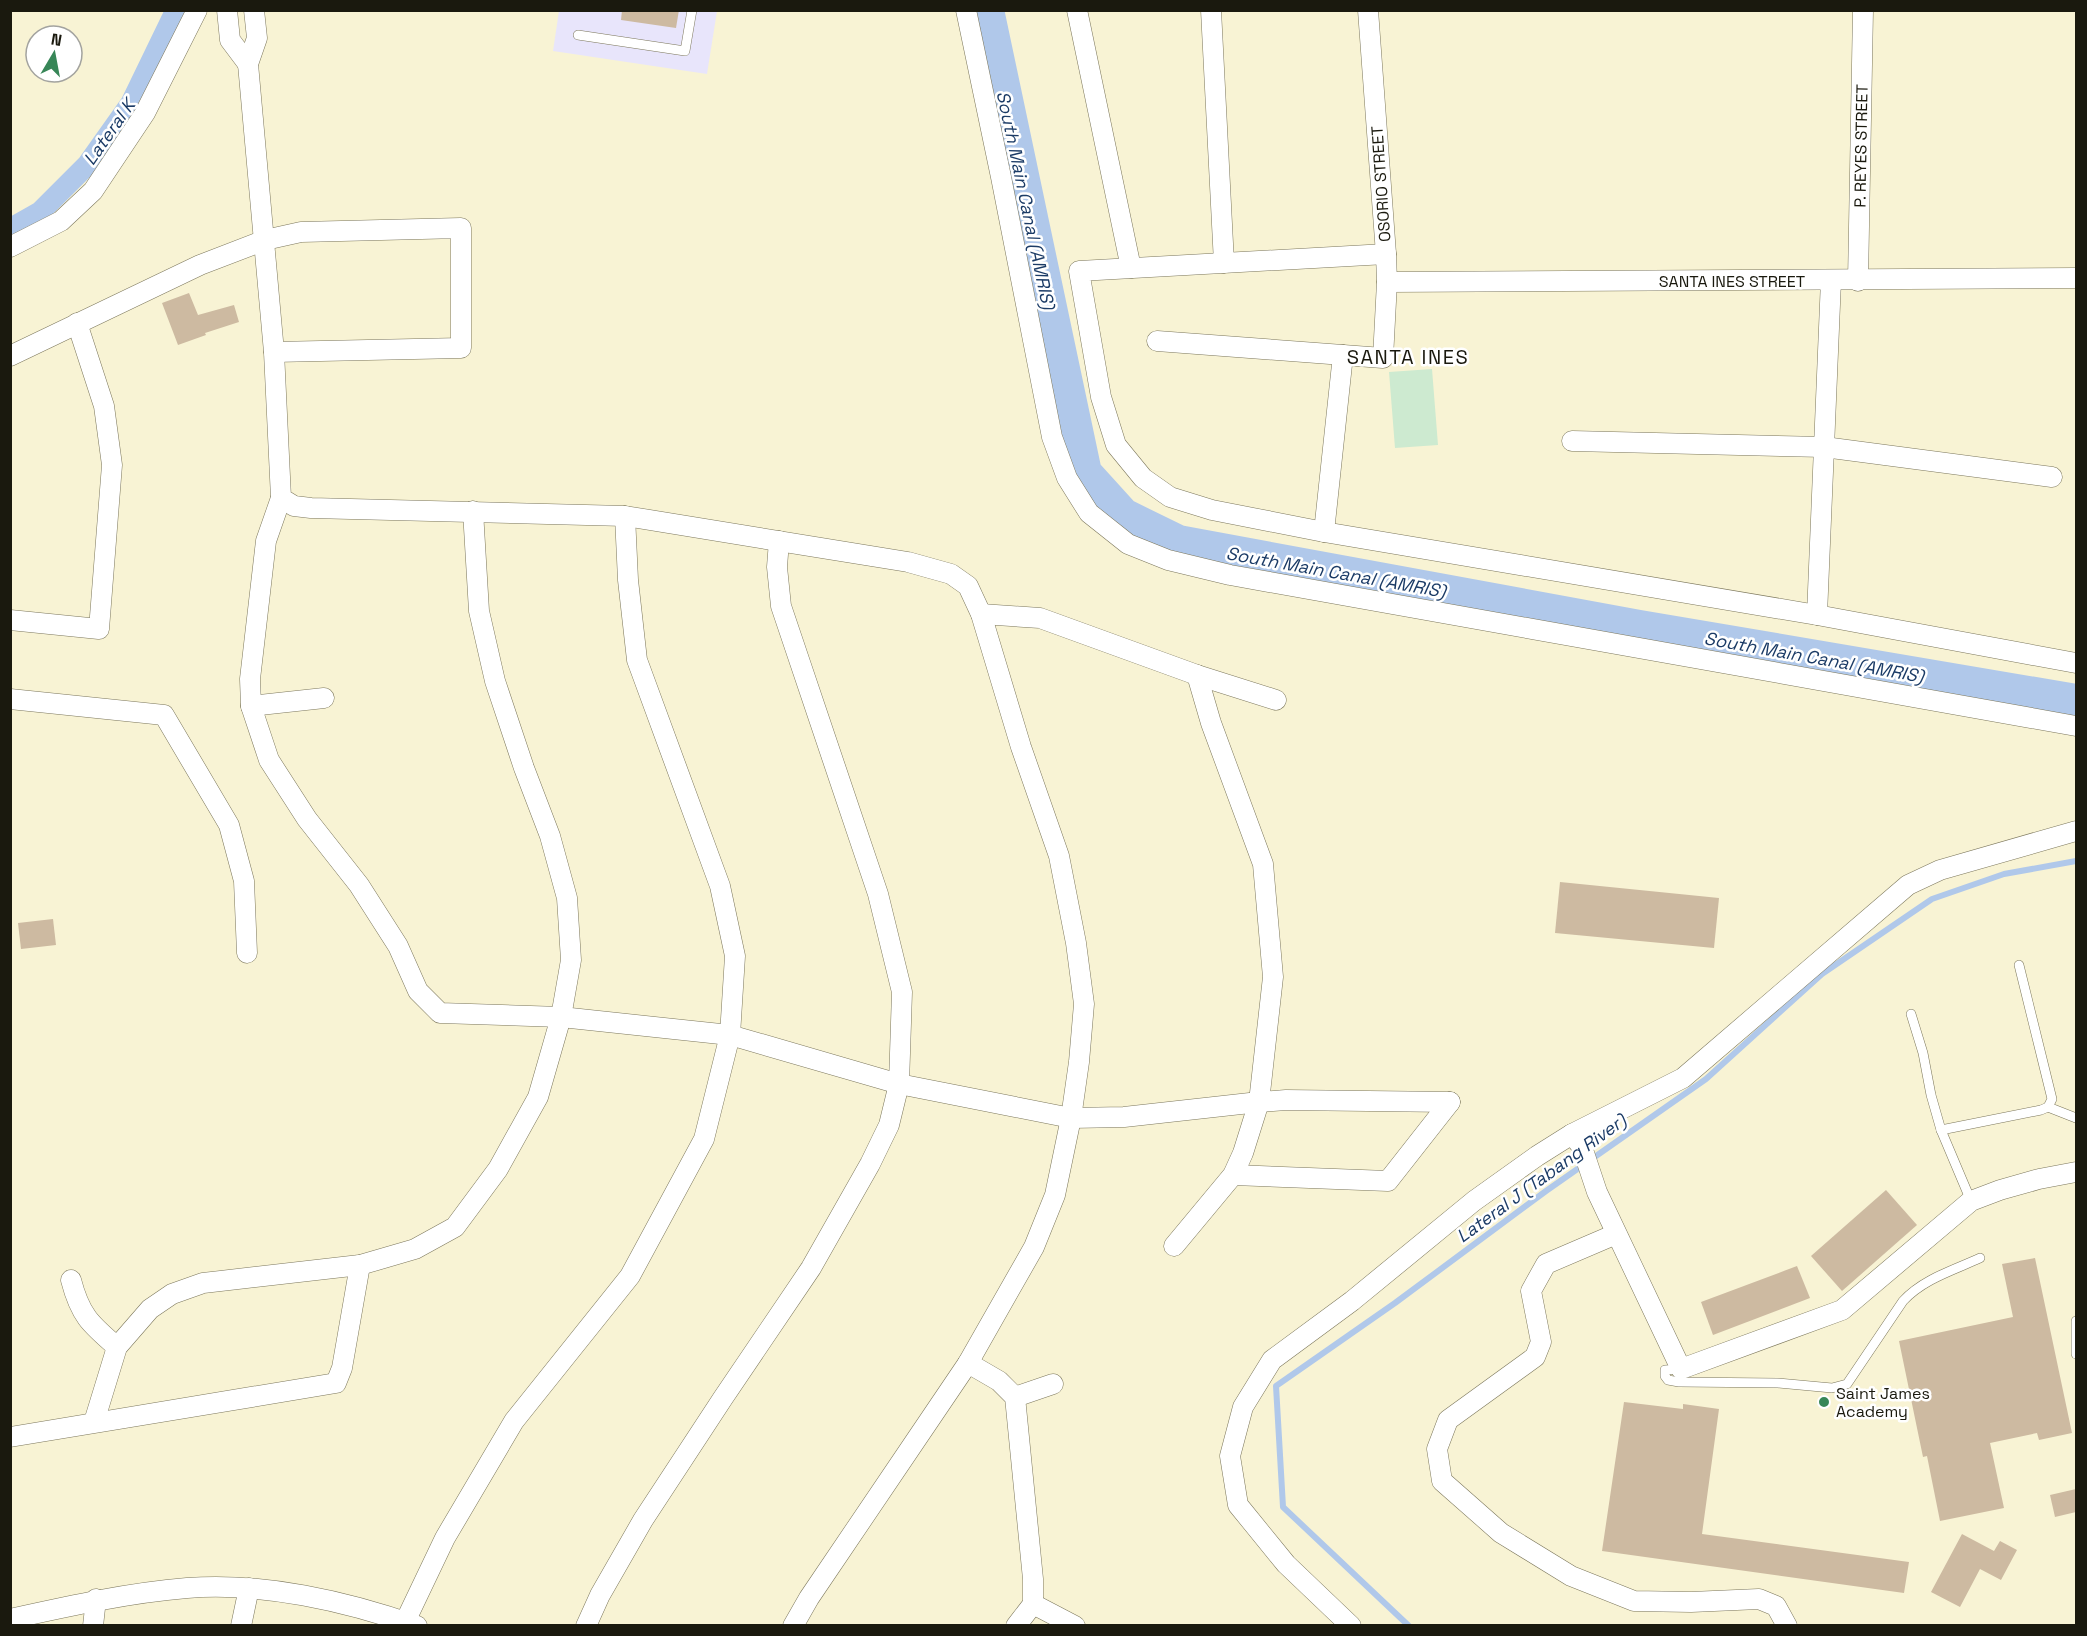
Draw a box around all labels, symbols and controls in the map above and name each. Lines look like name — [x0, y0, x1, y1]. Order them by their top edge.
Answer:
north arrow — [24, 24, 84, 84]
text: N — [49, 28, 64, 51]
street label: P. REYES STREET — [1849, 84, 1873, 208]
water label: South Main Canal (AMRIS) — [992, 89, 1061, 313]
water label: Lateral K — [78, 92, 142, 169]
street label: OSORIO STREET — [1366, 125, 1396, 243]
street label: SANTA INES STREET — [1659, 271, 1805, 292]
district label: SANTA INES — [1347, 344, 1469, 370]
water label: South Main Canal (AMRIS) — [1224, 541, 1450, 603]
water label: South Main Canal (AMRIS) — [1702, 626, 1928, 688]
water label: Lateral J (Tabang River) — [1452, 1107, 1632, 1247]
place label: Saint James Academy — [1836, 1383, 1930, 1422]
marker: Saint James Academy — [1817, 1395, 1831, 1409]

